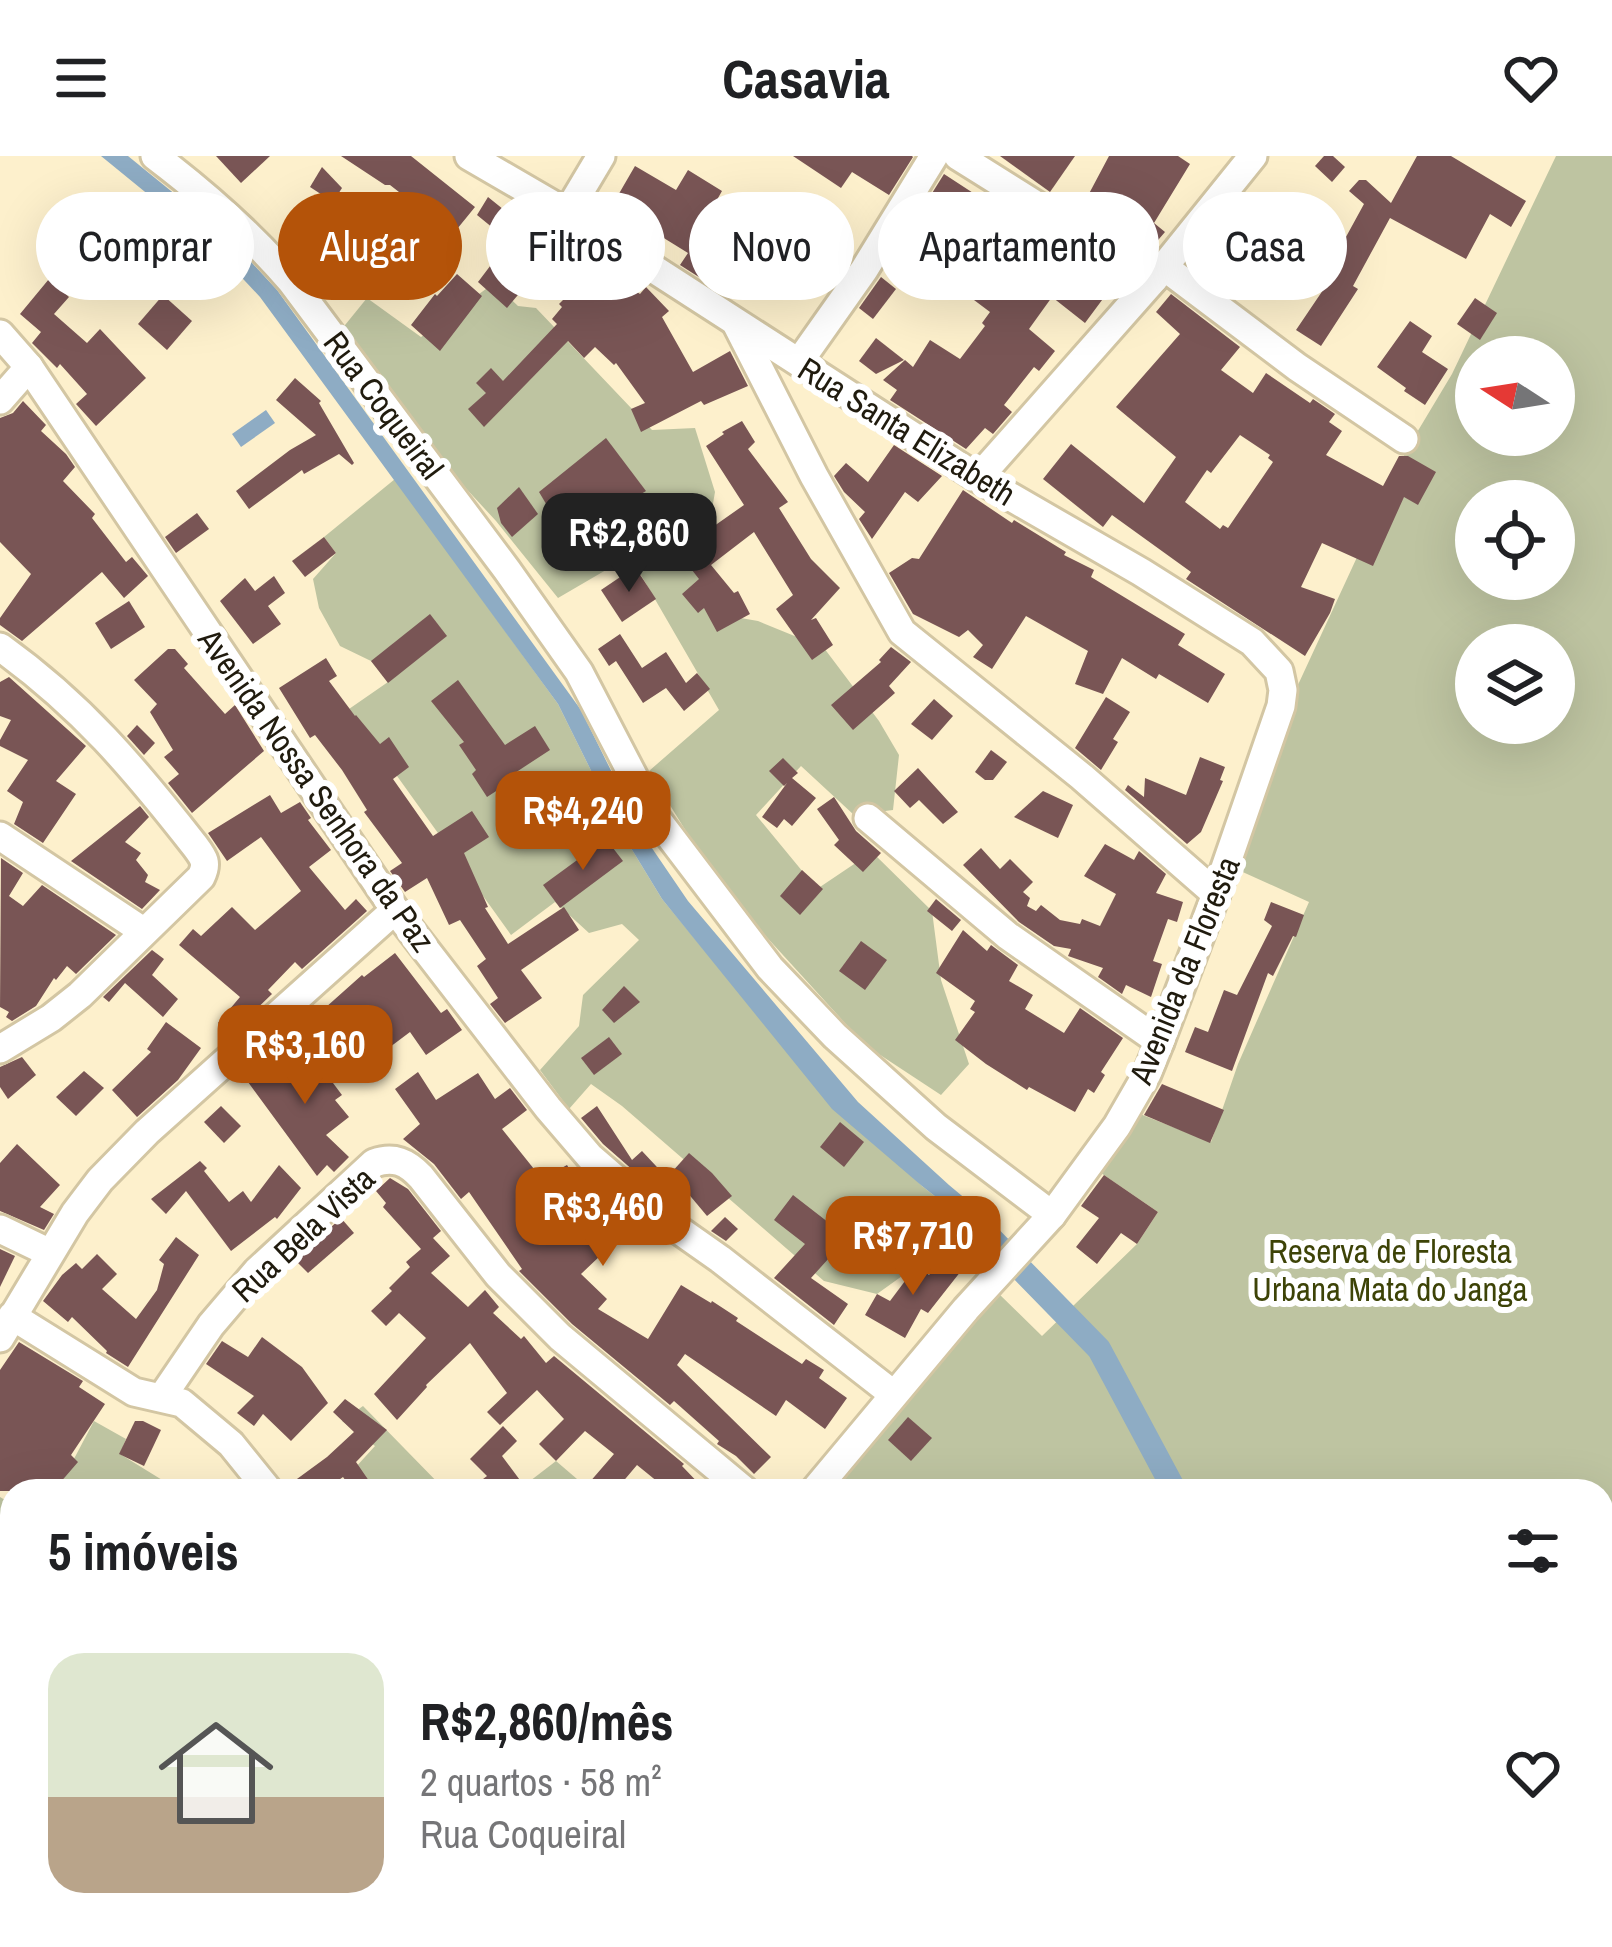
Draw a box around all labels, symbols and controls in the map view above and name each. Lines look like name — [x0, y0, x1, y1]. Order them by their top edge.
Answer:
text: Casavia — [722, 42, 890, 115]
icon: menu — [48, 45, 114, 111]
icon: heart — [1498, 45, 1564, 111]
chip: Comprar — [36, 192, 254, 300]
chip: Alugar — [278, 192, 462, 300]
chip: Filtros — [486, 192, 665, 300]
chip: Novo — [689, 192, 854, 300]
chip: Apartamento — [878, 192, 1159, 300]
chip: Casa — [1183, 192, 1347, 300]
street label: Rua Coqueiral — [314, 322, 454, 488]
north arrow — [1455, 336, 1575, 456]
map controls — [1455, 336, 1575, 744]
street label: Rua Santa Elizabeth — [790, 347, 1024, 515]
button: locate — [1455, 480, 1575, 600]
pin: R$2,860 — [518, 493, 740, 595]
text: R$2,860 — [569, 506, 689, 558]
street label: Avenida Nossa Senhora da Paz — [188, 619, 445, 960]
button: layers — [1455, 624, 1575, 744]
pin: R$4,240 — [472, 771, 694, 873]
text: R$4,240 — [523, 784, 643, 836]
street label: Avenida da Floresta — [1118, 850, 1250, 1091]
pin: R$3,160 — [194, 1005, 416, 1107]
text: R$3,160 — [245, 1018, 365, 1070]
street label: Rua Bela Vista — [222, 1157, 384, 1311]
pin: R$3,460 — [492, 1167, 714, 1269]
text: R$3,460 — [543, 1180, 663, 1232]
pin: R$7,710 — [802, 1196, 1024, 1298]
text: R$7,710 — [853, 1209, 973, 1261]
park label: Reserva de Floresta Urbana Mata do Janga — [1252, 1229, 1528, 1311]
text: 5 imóveis — [48, 1517, 239, 1586]
icon: filters — [1500, 1518, 1566, 1584]
text: R$2,860/mês — [420, 1687, 673, 1756]
icon: home — [144, 1701, 288, 1845]
icon: heart — [1500, 1740, 1566, 1806]
text: 2 quartos · 58 m² — [420, 1756, 662, 1808]
text: Rua Coqueiral — [420, 1808, 626, 1860]

